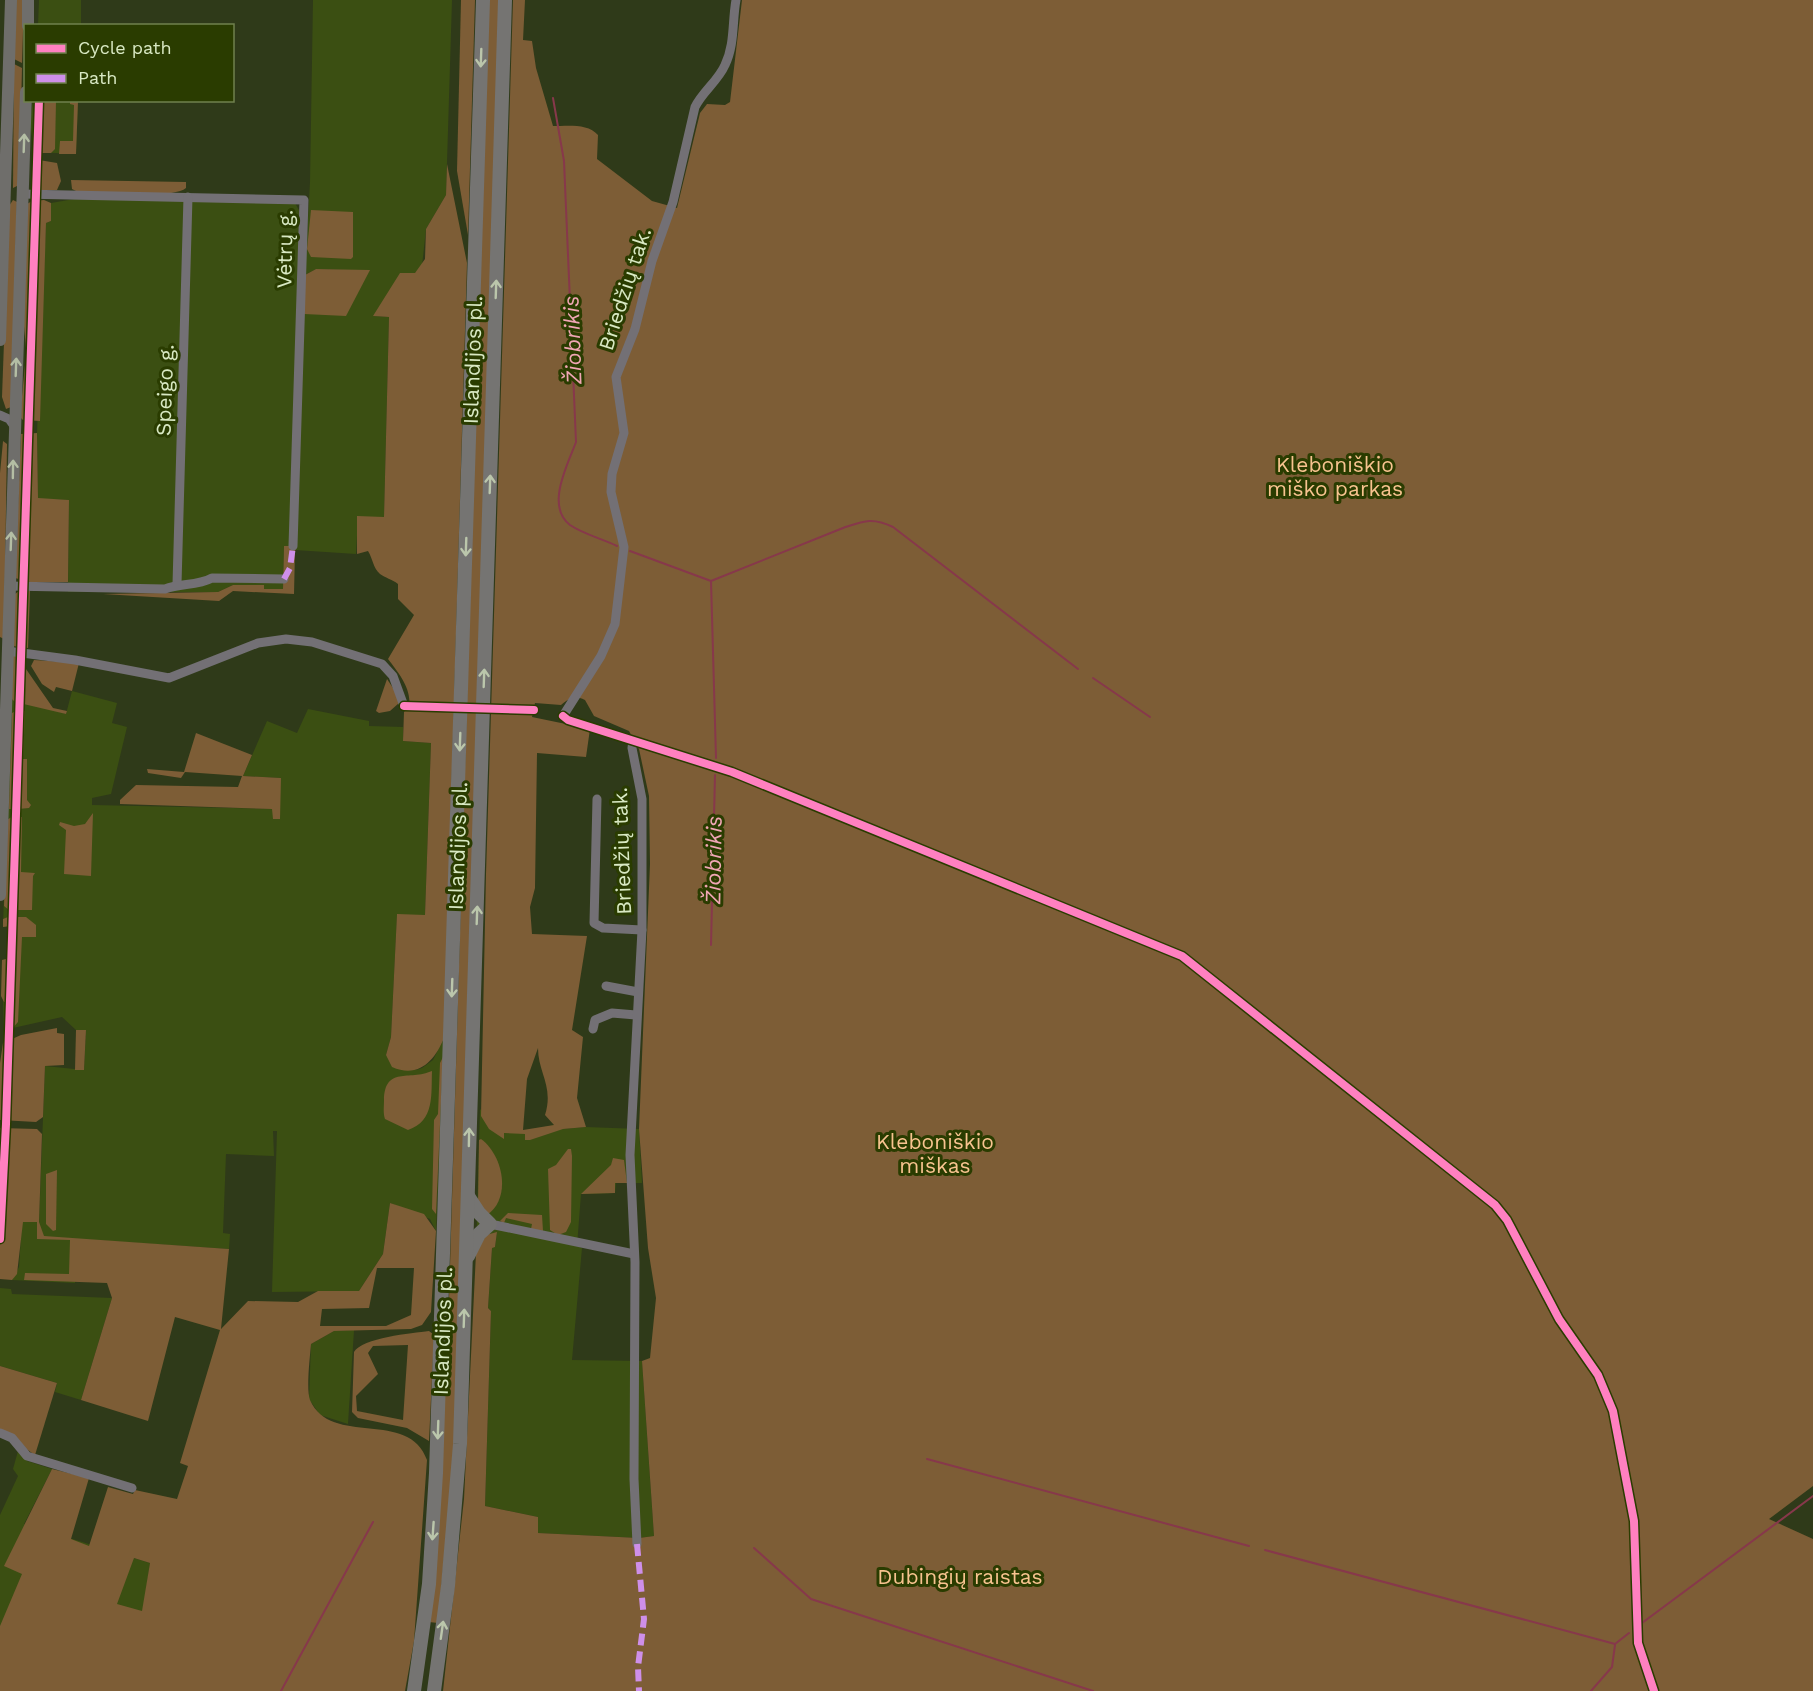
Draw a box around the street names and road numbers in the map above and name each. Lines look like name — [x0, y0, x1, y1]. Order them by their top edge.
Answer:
street label: Vėtrų g. — [271, 209, 298, 289]
street label: Briedžių tak. — [593, 224, 656, 353]
street label: Islandijos pl. — [458, 295, 487, 425]
street label: Speigo g. — [150, 344, 179, 436]
street label: Islandijos pl. — [443, 781, 472, 911]
street label: Briedžių tak. — [607, 787, 636, 915]
street label: Islandijos pl. — [428, 1266, 457, 1396]

